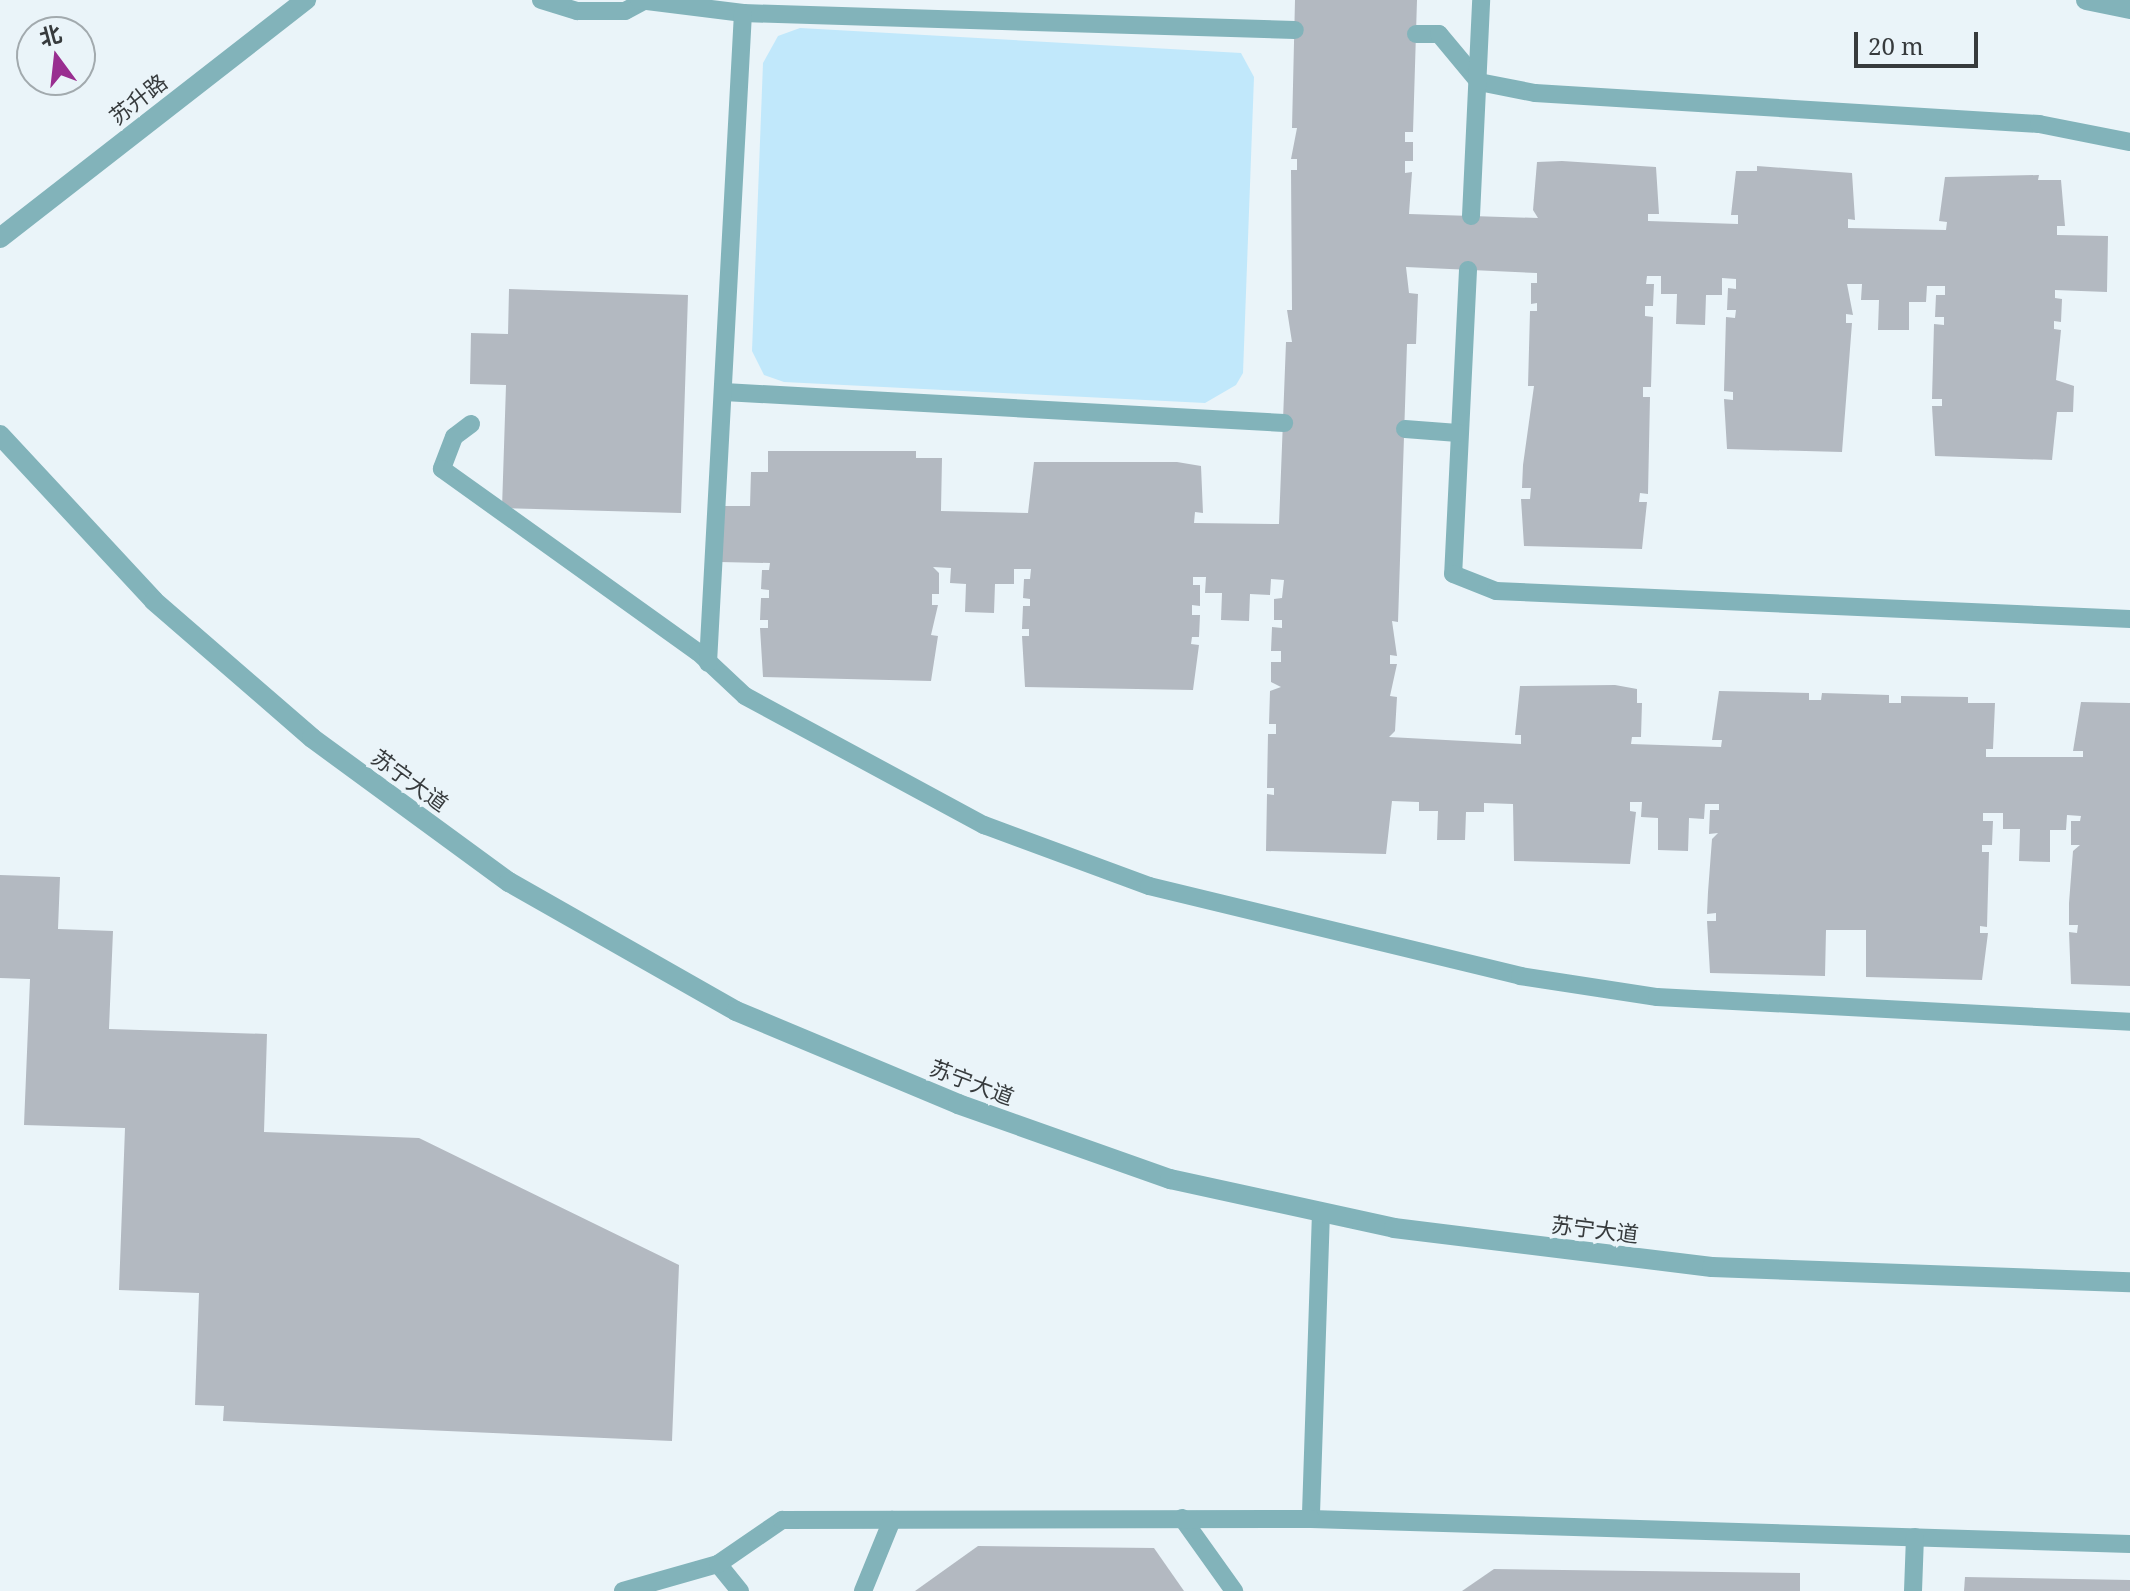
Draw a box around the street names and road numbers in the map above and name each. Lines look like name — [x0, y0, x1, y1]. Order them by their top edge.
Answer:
street label: 苏升路 — [104, 68, 172, 130]
street label: 苏宁大道 — [367, 743, 453, 817]
street label: 苏宁大道 — [926, 1054, 1018, 1110]
street label: 苏宁大道 — [1550, 1211, 1640, 1247]

